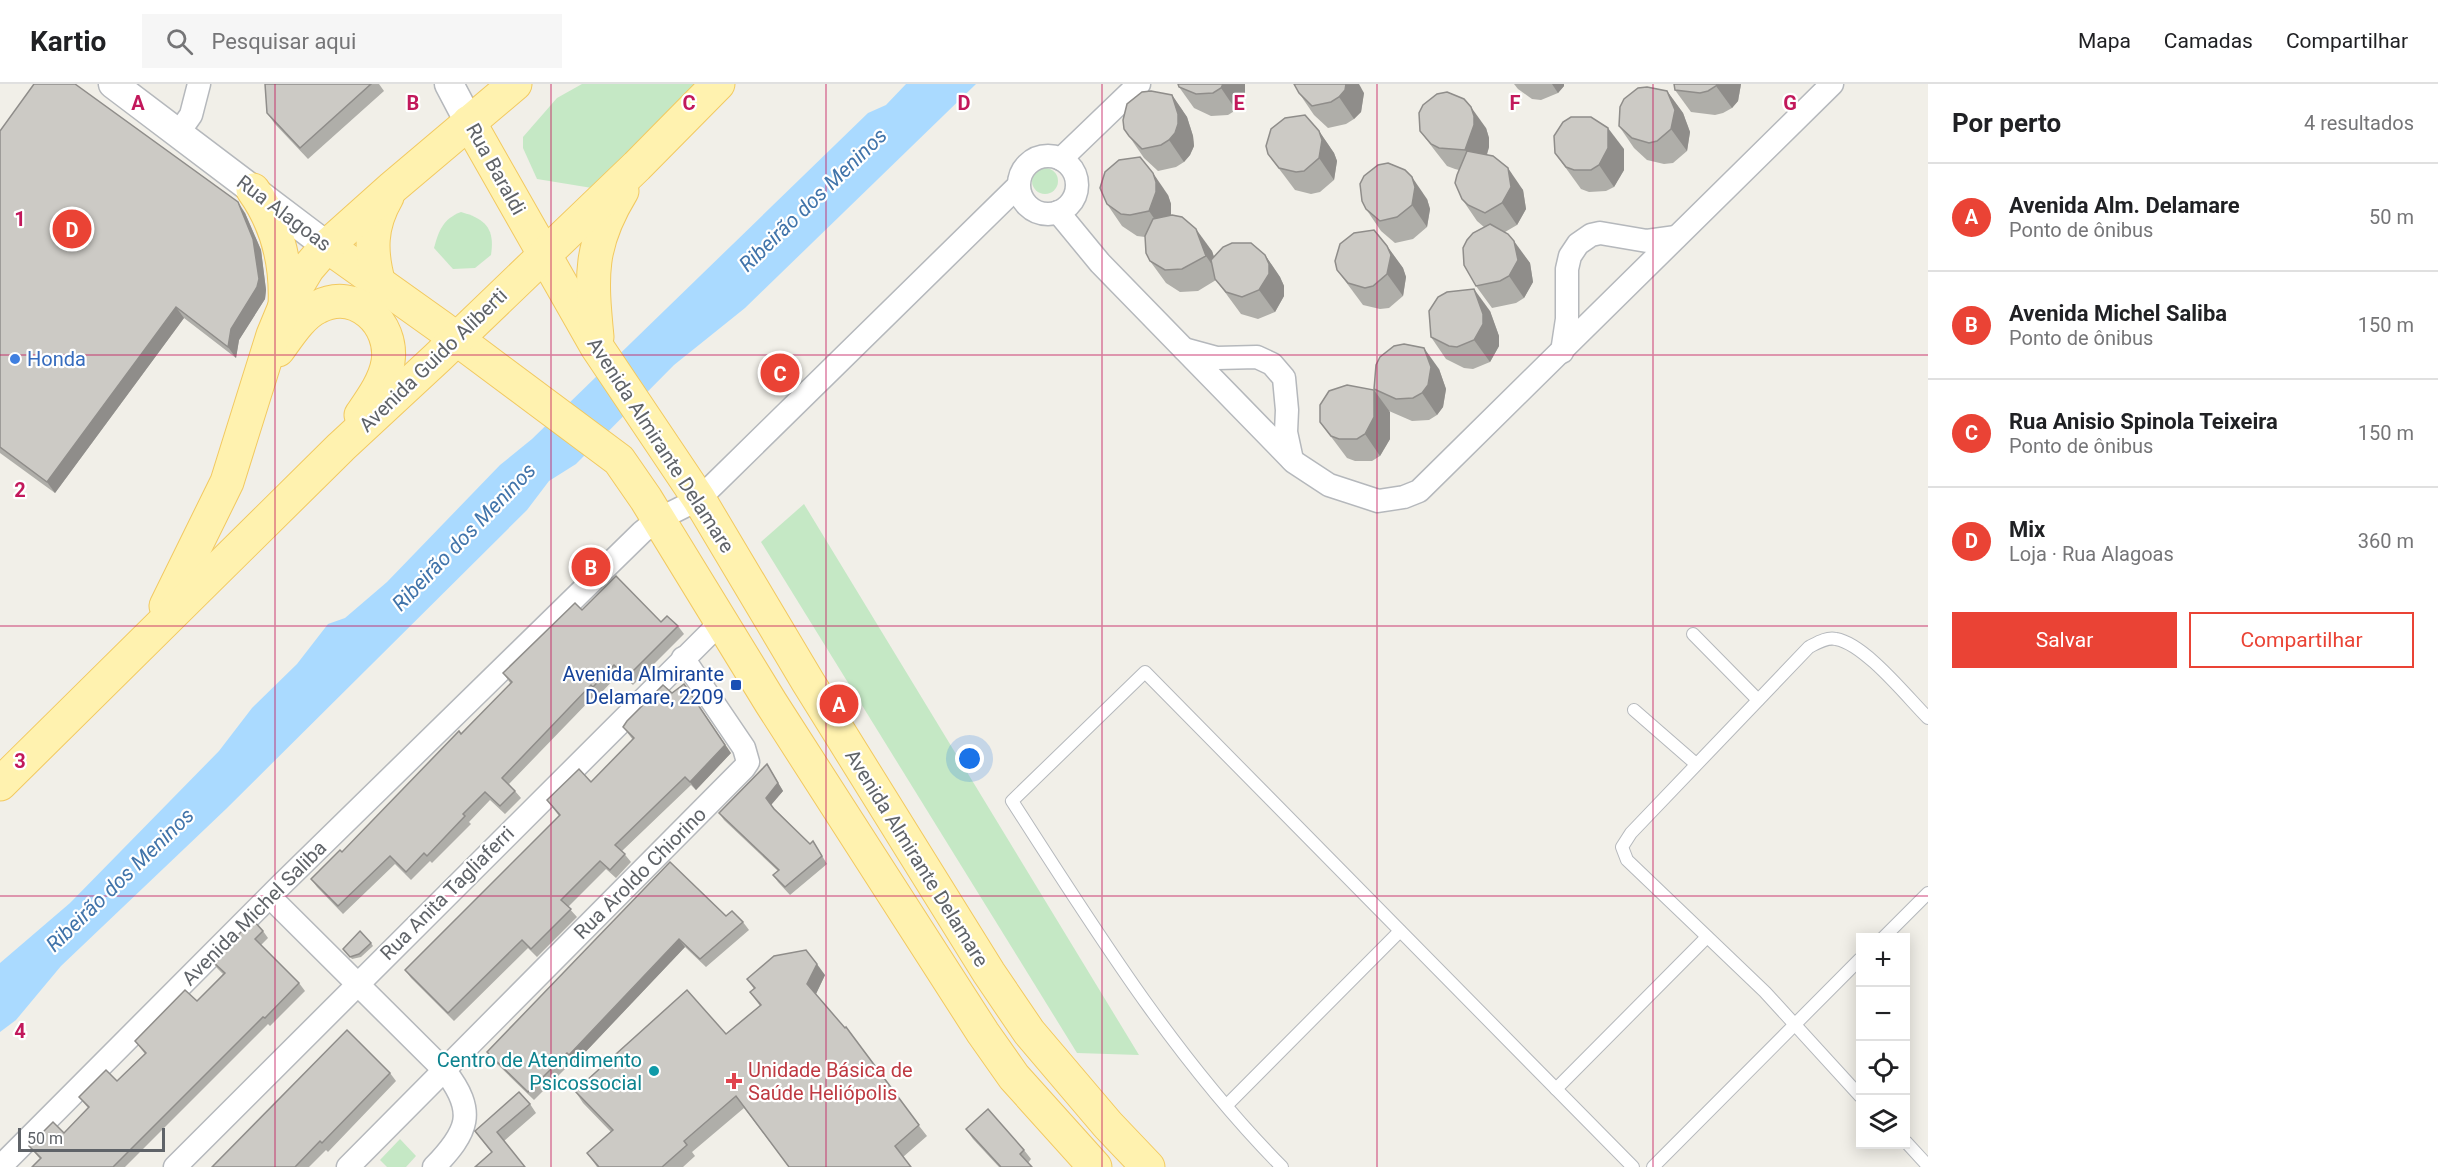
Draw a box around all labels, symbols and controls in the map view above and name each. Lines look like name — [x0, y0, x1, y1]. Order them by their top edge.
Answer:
search box — [142, 14, 562, 68]
text: Kartio — [30, 25, 106, 58]
icon: search — [163, 25, 196, 58]
text: Pesquisar aqui — [211, 29, 356, 54]
text: Mapa — [2078, 29, 2131, 53]
text: Camadas — [2164, 29, 2253, 53]
text: Compartilhar — [2286, 29, 2408, 53]
text: A — [131, 91, 145, 115]
text: B — [407, 91, 419, 115]
text: C — [682, 91, 696, 115]
text: D — [958, 91, 971, 115]
text: E — [1233, 91, 1245, 115]
text: F — [1510, 91, 1521, 115]
text: G — [1783, 91, 1797, 115]
text: Por perto — [1952, 108, 2061, 138]
text: 4 resultados — [2304, 111, 2414, 135]
street label: Rua Baraldi — [461, 119, 531, 219]
water label: Ribeirão dos Meninos — [734, 123, 892, 277]
street label: Rua Alagoas — [232, 170, 336, 256]
text: Avenida Alm. Delamare — [2009, 193, 2240, 218]
text: A — [1965, 205, 1978, 229]
text: 50 m — [2369, 205, 2414, 229]
pin: D — [52, 206, 92, 252]
text: 1 — [14, 207, 26, 231]
text: Ponto de ônibus — [2009, 218, 2153, 242]
street label: Avenida Guido Aliberti — [354, 283, 512, 437]
text: Avenida Michel Saliba — [2009, 301, 2227, 326]
text: B — [1965, 313, 1978, 337]
text: 150 m — [2358, 313, 2414, 337]
text: Ponto de ônibus — [2009, 326, 2153, 350]
street label: Avenida Almirante Delamare — [582, 333, 740, 557]
place label: Honda — [27, 347, 86, 371]
pin: C — [760, 350, 800, 396]
marker: Honda — [8, 352, 22, 366]
text: Rua Anisio Spinola Teixeira — [2009, 409, 2278, 434]
text: C — [1965, 421, 1978, 445]
text: 150 m — [2358, 421, 2414, 445]
text: Ponto de ônibus — [2009, 434, 2153, 458]
water label: Ribeirão dos Meninos — [387, 458, 541, 616]
text: 2 — [14, 478, 26, 502]
text: Mix — [2009, 517, 2045, 542]
text: D — [1965, 529, 1978, 553]
text: 360 m — [2358, 529, 2414, 553]
text: Loja · Rua Alagoas — [2009, 542, 2174, 566]
pin: B — [572, 544, 610, 590]
button: Salvar — [1952, 612, 2177, 668]
button: Compartilhar — [2189, 612, 2414, 668]
place label: Avenida Almirante Delamare, 2209 — [562, 662, 724, 709]
marker: Avenida Almirante Delamare, 2209 — [729, 678, 743, 692]
pin: A — [820, 682, 858, 726]
your location — [955, 744, 984, 773]
street label: Avenida Almirante Delamare — [840, 745, 994, 971]
text: 3 — [14, 749, 26, 773]
street label: Rua Aroldo Chiorino — [569, 802, 711, 944]
water label: Ribeirão dos Meninos — [41, 803, 199, 957]
street label: Rua Anita Tagliaferri — [375, 821, 519, 965]
street label: Avenida Michel Saliba — [177, 836, 331, 990]
map controls — [1856, 933, 1910, 1149]
button: + — [1856, 933, 1910, 987]
button: − — [1856, 987, 1910, 1041]
text: 4 — [14, 1019, 26, 1043]
button: locate — [1856, 1041, 1910, 1095]
place label: Centro de Atendimento Psicossocial — [437, 1048, 642, 1095]
place label: Unidade Básica de Saúde Heliópolis — [748, 1058, 913, 1105]
marker: Centro de Atendimento Psicossocial — [647, 1064, 661, 1078]
marker: Unidade Básica de Saúde Heliópolis — [725, 1072, 743, 1090]
button: layers — [1856, 1095, 1910, 1149]
scale bar — [18, 1125, 165, 1152]
text: 50 m — [27, 1129, 63, 1148]

